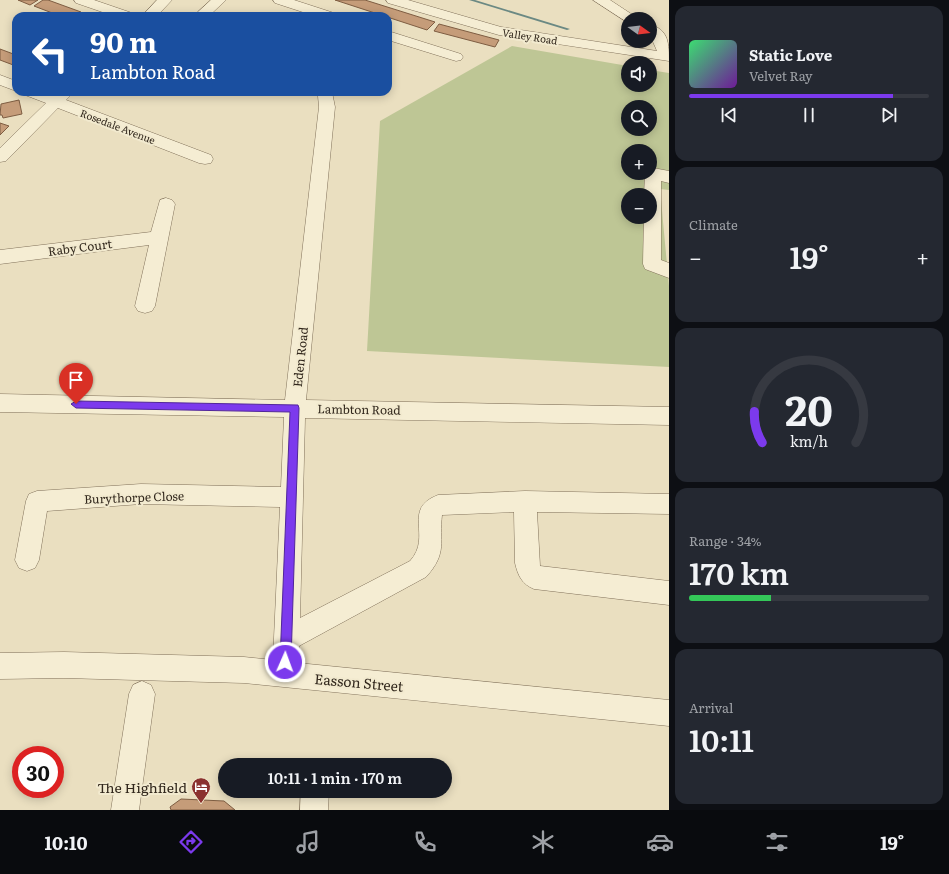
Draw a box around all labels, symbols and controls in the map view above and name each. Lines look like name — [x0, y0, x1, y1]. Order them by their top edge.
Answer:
north arrow — [621, 12, 657, 48]
map controls — [621, 12, 657, 224]
text: 90 m — [90, 20, 157, 62]
street label: Valley Road — [501, 24, 559, 48]
icon: left — [24, 28, 76, 80]
text: Static Love — [749, 43, 832, 66]
button: sound — [621, 56, 657, 92]
text: Lambton Road — [90, 58, 215, 85]
text: Velvet Ray — [749, 66, 813, 85]
button: search — [621, 100, 657, 136]
icon: previous — [718, 104, 740, 126]
icon: pause — [798, 104, 820, 126]
icon: next — [878, 104, 900, 126]
street label: Rosedale Avenue — [78, 105, 158, 147]
button: + — [621, 144, 657, 180]
button: − — [621, 188, 657, 224]
text: Climate — [689, 215, 738, 234]
street label: Raby Court — [47, 234, 113, 260]
text: 19° — [789, 234, 829, 278]
text: − — [689, 240, 702, 273]
text: + — [916, 240, 929, 273]
street label: Eden Road — [288, 325, 312, 388]
pin — [59, 363, 93, 404]
icon: arrive — [65, 369, 87, 391]
text: 20 — [785, 377, 833, 439]
street label: Lambton Road — [317, 399, 402, 419]
text: km/h — [790, 430, 829, 451]
street label: Burythorpe Close — [84, 486, 184, 508]
text: Range · 34% — [689, 531, 762, 550]
text: 170 km — [689, 550, 789, 594]
position arrow — [264, 641, 306, 683]
street label: Easson Street — [314, 668, 405, 696]
text: Arrival — [689, 698, 733, 717]
text: 10:11 — [689, 717, 754, 761]
speed limit sign: 30 — [12, 746, 64, 798]
text: 10:11 · 1 min · 170 m — [268, 766, 402, 789]
hotel icon: The Highfield — [190, 776, 212, 804]
place label: The Highfield — [97, 777, 187, 797]
icon: directions — [177, 828, 205, 856]
icon: music — [294, 828, 322, 856]
icon: phone — [411, 828, 439, 856]
icon: climate — [529, 828, 557, 856]
icon: car — [646, 828, 674, 856]
icon: filters — [763, 828, 791, 856]
text: 10:10 — [45, 829, 88, 856]
text: 19° — [880, 829, 904, 856]

